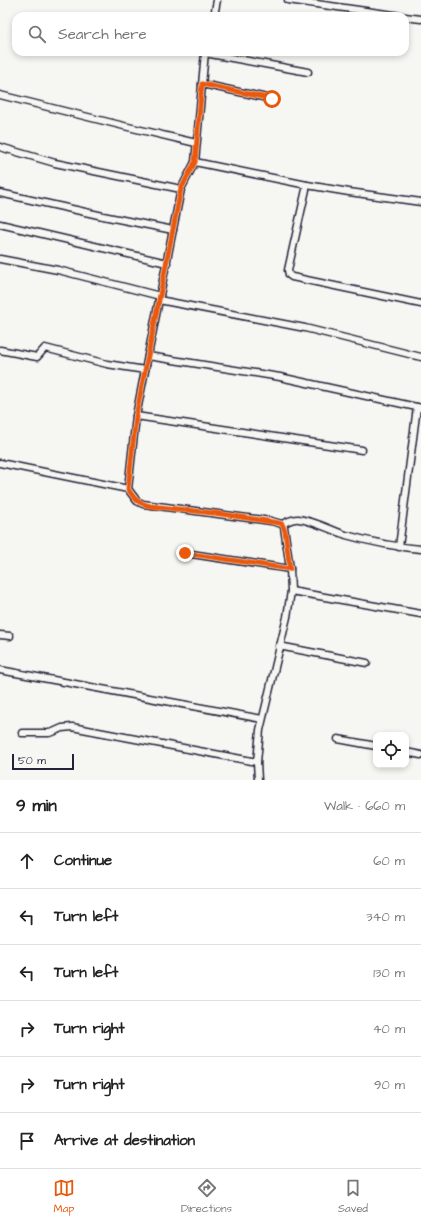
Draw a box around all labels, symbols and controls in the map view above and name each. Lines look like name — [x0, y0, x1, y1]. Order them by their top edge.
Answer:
search box — [12, 12, 409, 56]
icon: search — [26, 23, 48, 45]
text: Search here — [58, 24, 147, 45]
route start — [263, 90, 281, 108]
route end — [176, 544, 194, 562]
map controls — [373, 732, 409, 768]
button: locate — [373, 732, 409, 768]
scale bar — [12, 752, 74, 771]
text: 50 m — [18, 753, 46, 768]
text: 9 min — [16, 794, 57, 818]
text: Walk · 660 m — [324, 797, 405, 815]
icon: ahead — [16, 850, 38, 872]
text: Continue — [54, 850, 112, 871]
text: 60 m — [373, 852, 405, 870]
icon: left — [16, 906, 38, 928]
text: Turn left — [54, 906, 118, 927]
text: 340 m — [366, 908, 405, 926]
icon: left — [16, 962, 38, 984]
text: Turn left — [54, 962, 118, 983]
text: 130 m — [373, 964, 405, 982]
icon: right — [16, 1018, 38, 1040]
text: Turn right — [54, 1018, 125, 1039]
text: 40 m — [373, 1020, 405, 1038]
icon: right — [16, 1074, 38, 1096]
text: Turn right — [54, 1074, 125, 1095]
text: 90 m — [374, 1076, 405, 1094]
icon: arrive — [16, 1130, 38, 1152]
text: Arrive at destination — [54, 1130, 195, 1151]
tab: Map — [53, 1177, 75, 1216]
tab: Directions — [181, 1177, 232, 1216]
tab: Saved — [338, 1177, 368, 1216]

